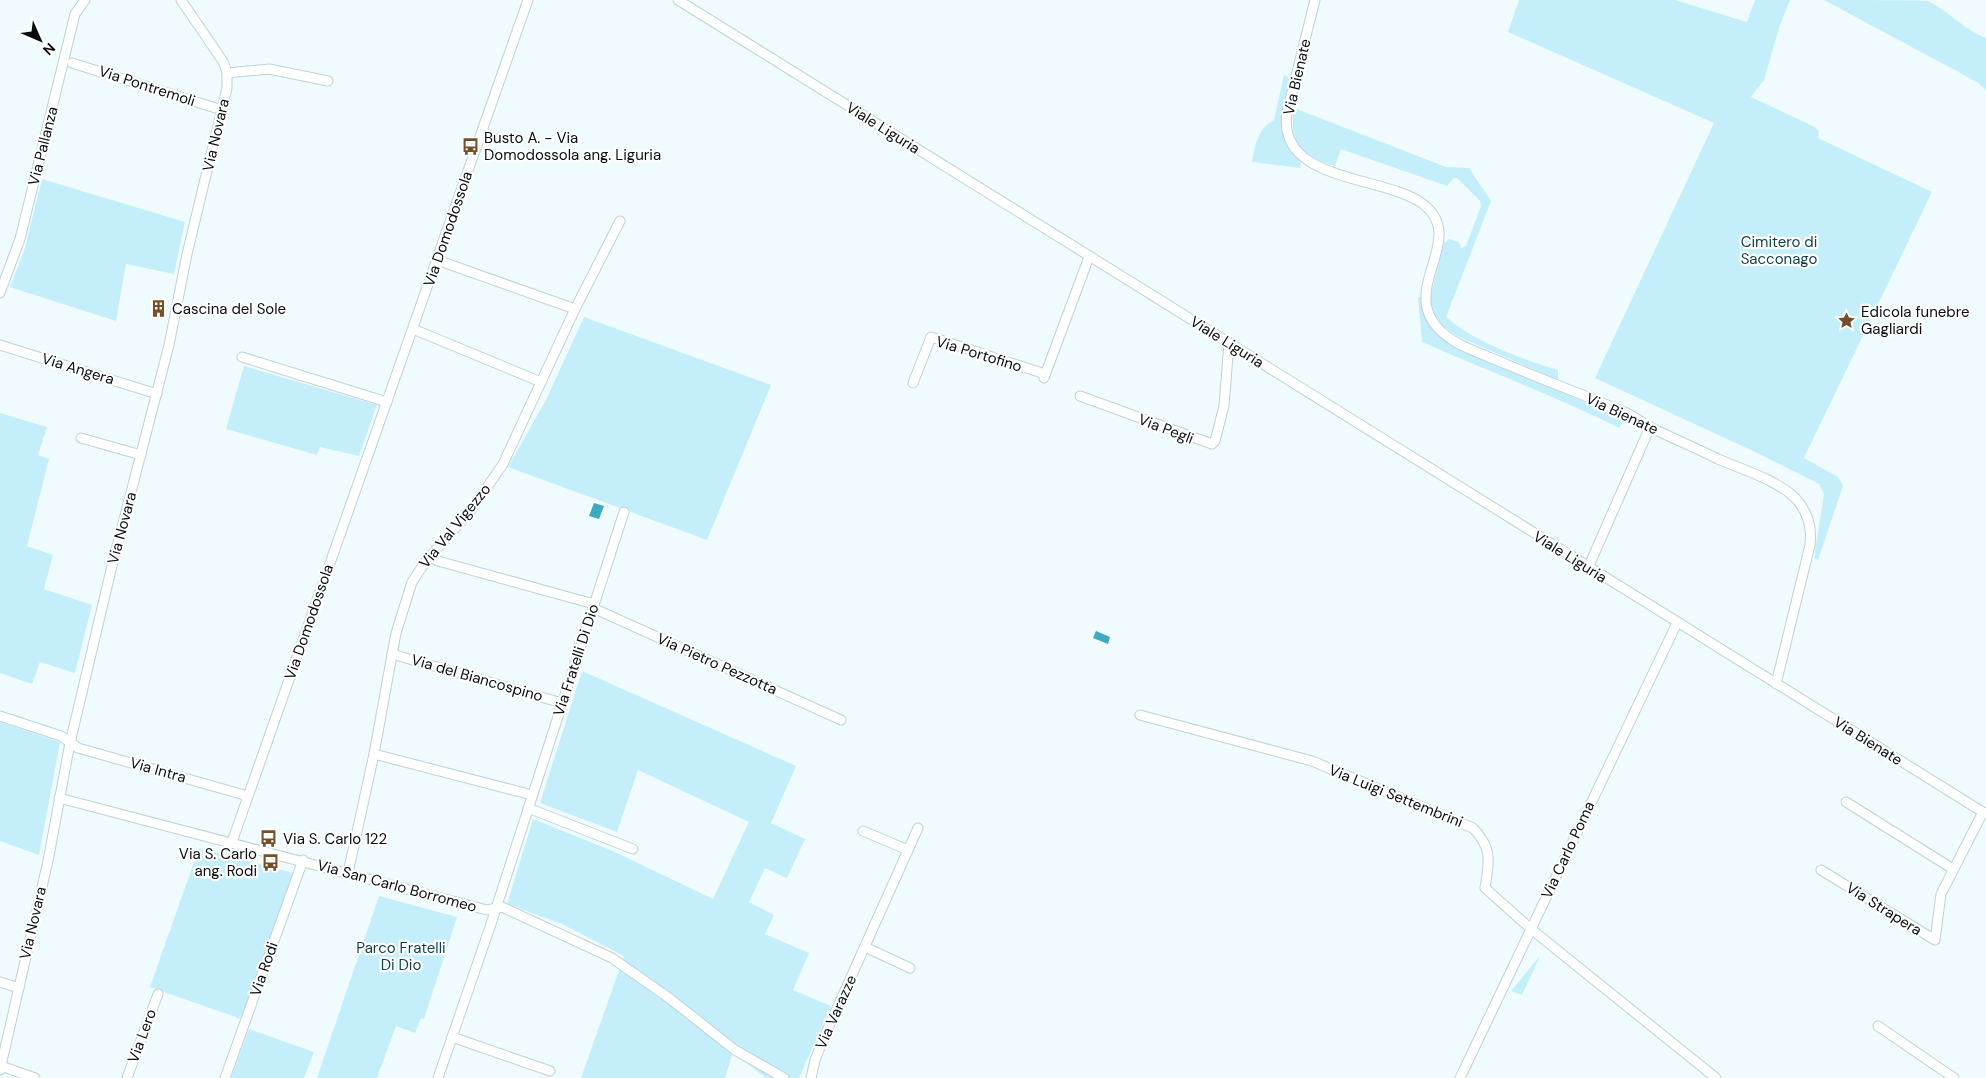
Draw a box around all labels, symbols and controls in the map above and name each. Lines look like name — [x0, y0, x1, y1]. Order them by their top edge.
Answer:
north arrow — [15, 15, 65, 65]
street label: Via Bienate — [1279, 37, 1315, 117]
text: N — [39, 39, 59, 59]
street label: Via Pontremoli — [96, 61, 198, 111]
street label: Via Novara — [198, 97, 234, 173]
street label: Viale Liguria — [842, 97, 924, 159]
street label: Via Pallanza — [24, 104, 62, 188]
place label: Busto A. - Via Domodossola ang. Liguria — [484, 128, 661, 165]
bus stop icon: Busto A. - Via Domodossola ang. Liguria — [460, 137, 480, 157]
street label: Via Domodossola — [419, 169, 477, 289]
park label: Cimitero di Sacconago — [1741, 232, 1817, 269]
building icon: Cascina del Sole — [148, 299, 168, 319]
place label: Cascina del Sole — [172, 299, 286, 319]
place label: Edicola funebre Gagliardi — [1861, 302, 1969, 339]
street label: Viale Liguria — [1186, 311, 1268, 373]
place icon: Edicola funebre Gagliardi — [1837, 311, 1857, 331]
street label: Via Portofino — [934, 331, 1025, 377]
street label: Via Angera — [39, 349, 117, 389]
street label: Via Bienate — [1583, 389, 1661, 439]
street label: Via Pegli — [1135, 409, 1197, 449]
street label: Via Val Vigezzo — [415, 479, 495, 572]
street label: Via Novara — [103, 490, 141, 566]
street label: Viale Liguria — [1529, 526, 1611, 588]
street label: Via Domodossola — [280, 562, 338, 682]
street label: Via Fratelli Di Dio — [548, 601, 604, 718]
street label: Via Pietro Pezzotta — [654, 629, 780, 699]
street label: Via del Biancospino — [409, 650, 545, 706]
street label: Via Bienate — [1830, 712, 1906, 770]
street label: Via Intra — [128, 752, 188, 788]
street label: Via Luigi Settembrini — [1326, 760, 1466, 832]
street label: Via Carlo Poma — [1537, 798, 1599, 902]
bus stop icon: Via S. Carlo 122 — [259, 829, 279, 849]
place label: Via S. Carlo 122 — [283, 829, 387, 849]
place label: Via S. Carlo ang. Rodi — [179, 844, 257, 881]
bus stop icon: Via S. Carlo ang. Rodi — [261, 853, 281, 873]
street label: Via San Carlo Borromeo — [315, 855, 479, 917]
street label: Via Strapera — [1842, 878, 1926, 940]
street label: Via Novara — [15, 885, 51, 961]
park label: Parco Fratelli Di Dio — [356, 938, 446, 975]
street label: Via Rodi — [245, 939, 283, 999]
street label: Via Varazze — [811, 972, 861, 1052]
street label: Via Lero — [123, 1006, 161, 1066]

